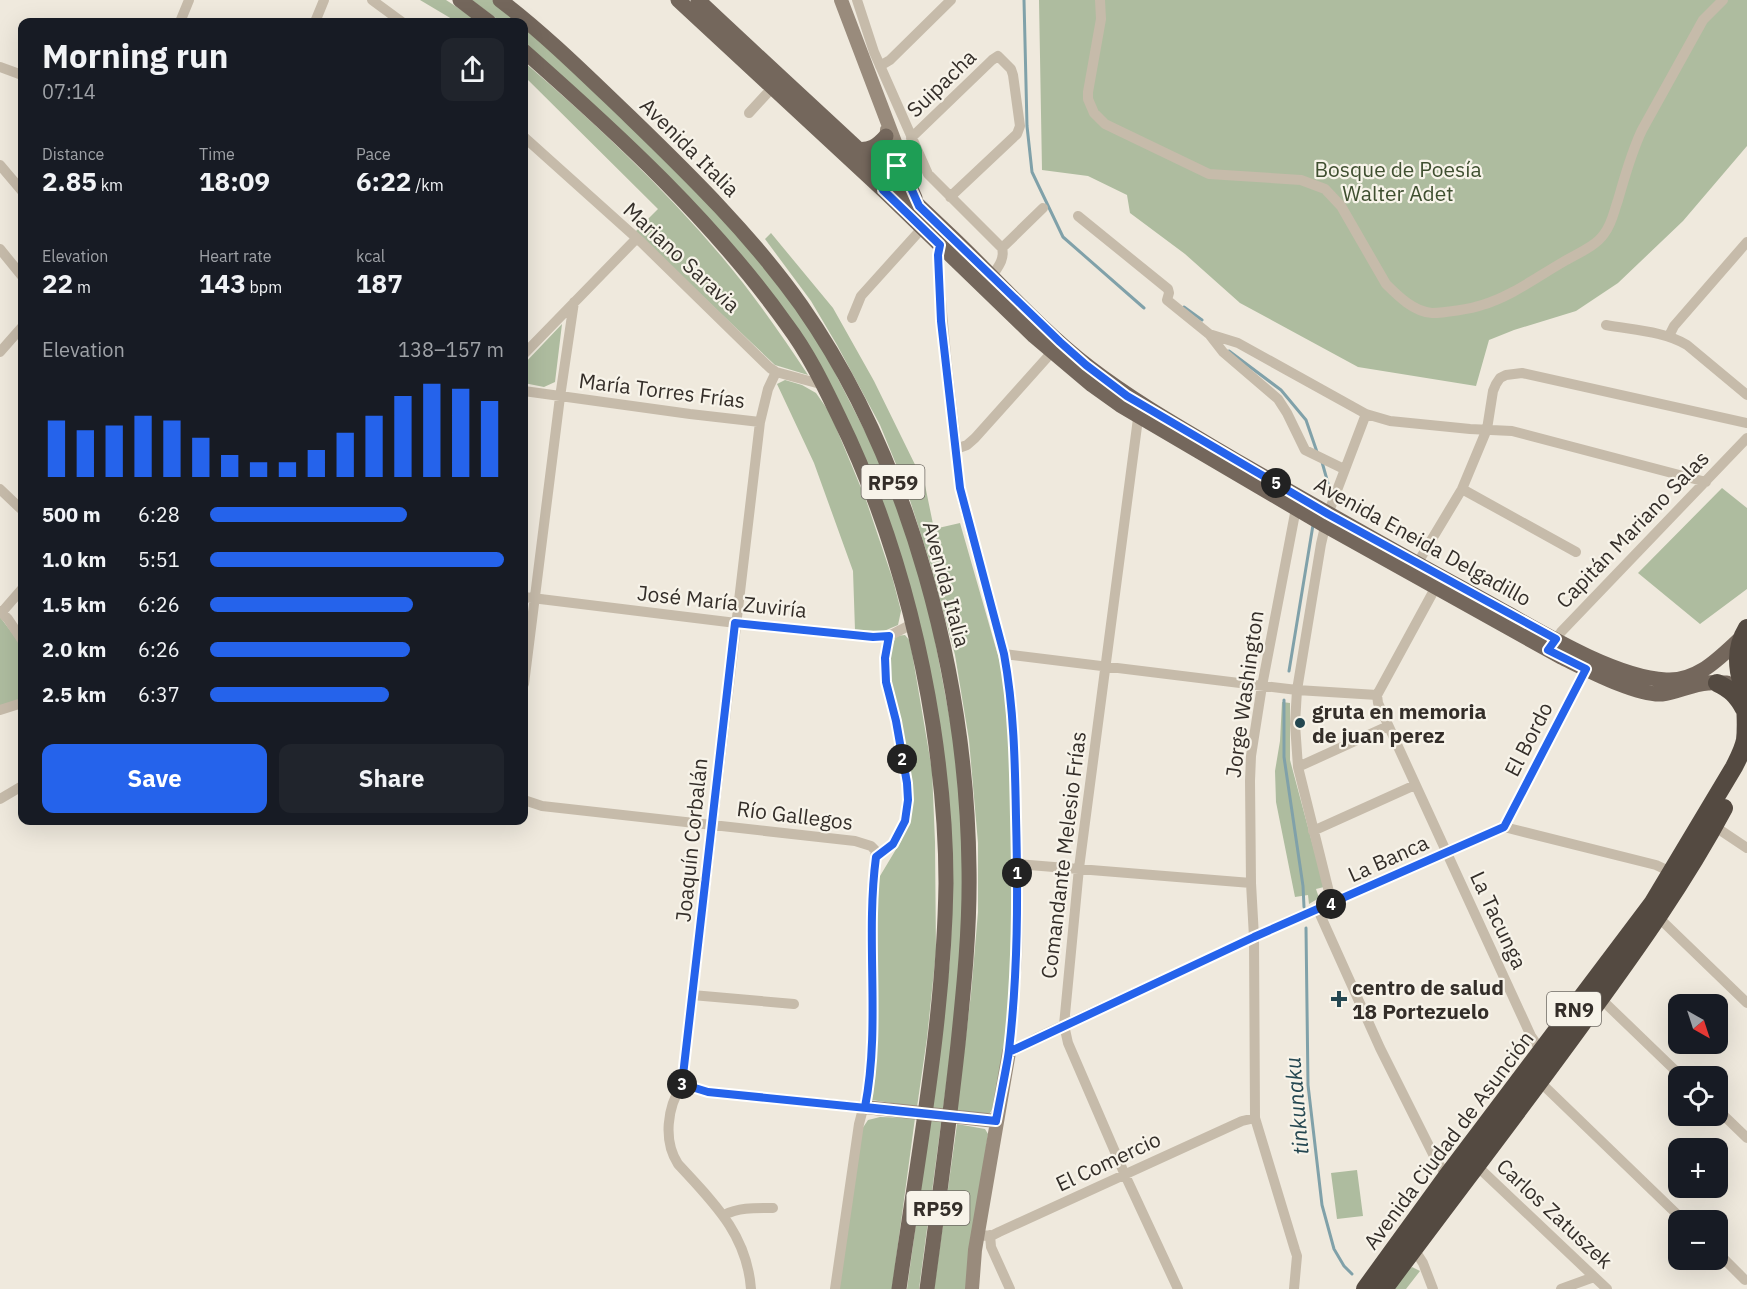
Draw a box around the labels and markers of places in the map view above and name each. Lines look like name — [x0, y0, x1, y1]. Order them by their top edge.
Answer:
pin — [871, 140, 922, 191]
pin: 5 — [1261, 468, 1291, 498]
place label: gruta en memoria de juan perez — [1312, 697, 1486, 749]
marker: gruta en memoria de juan perez — [1293, 716, 1307, 730]
pin: 2 — [887, 744, 917, 774]
pin: 1 — [1002, 858, 1032, 888]
pin: 4 — [1316, 889, 1346, 919]
place label: centro de salud 18 Portezuelo — [1352, 973, 1504, 1025]
marker: centro de salud 18 Portezuelo — [1330, 990, 1348, 1008]
pin: 3 — [667, 1069, 697, 1099]

